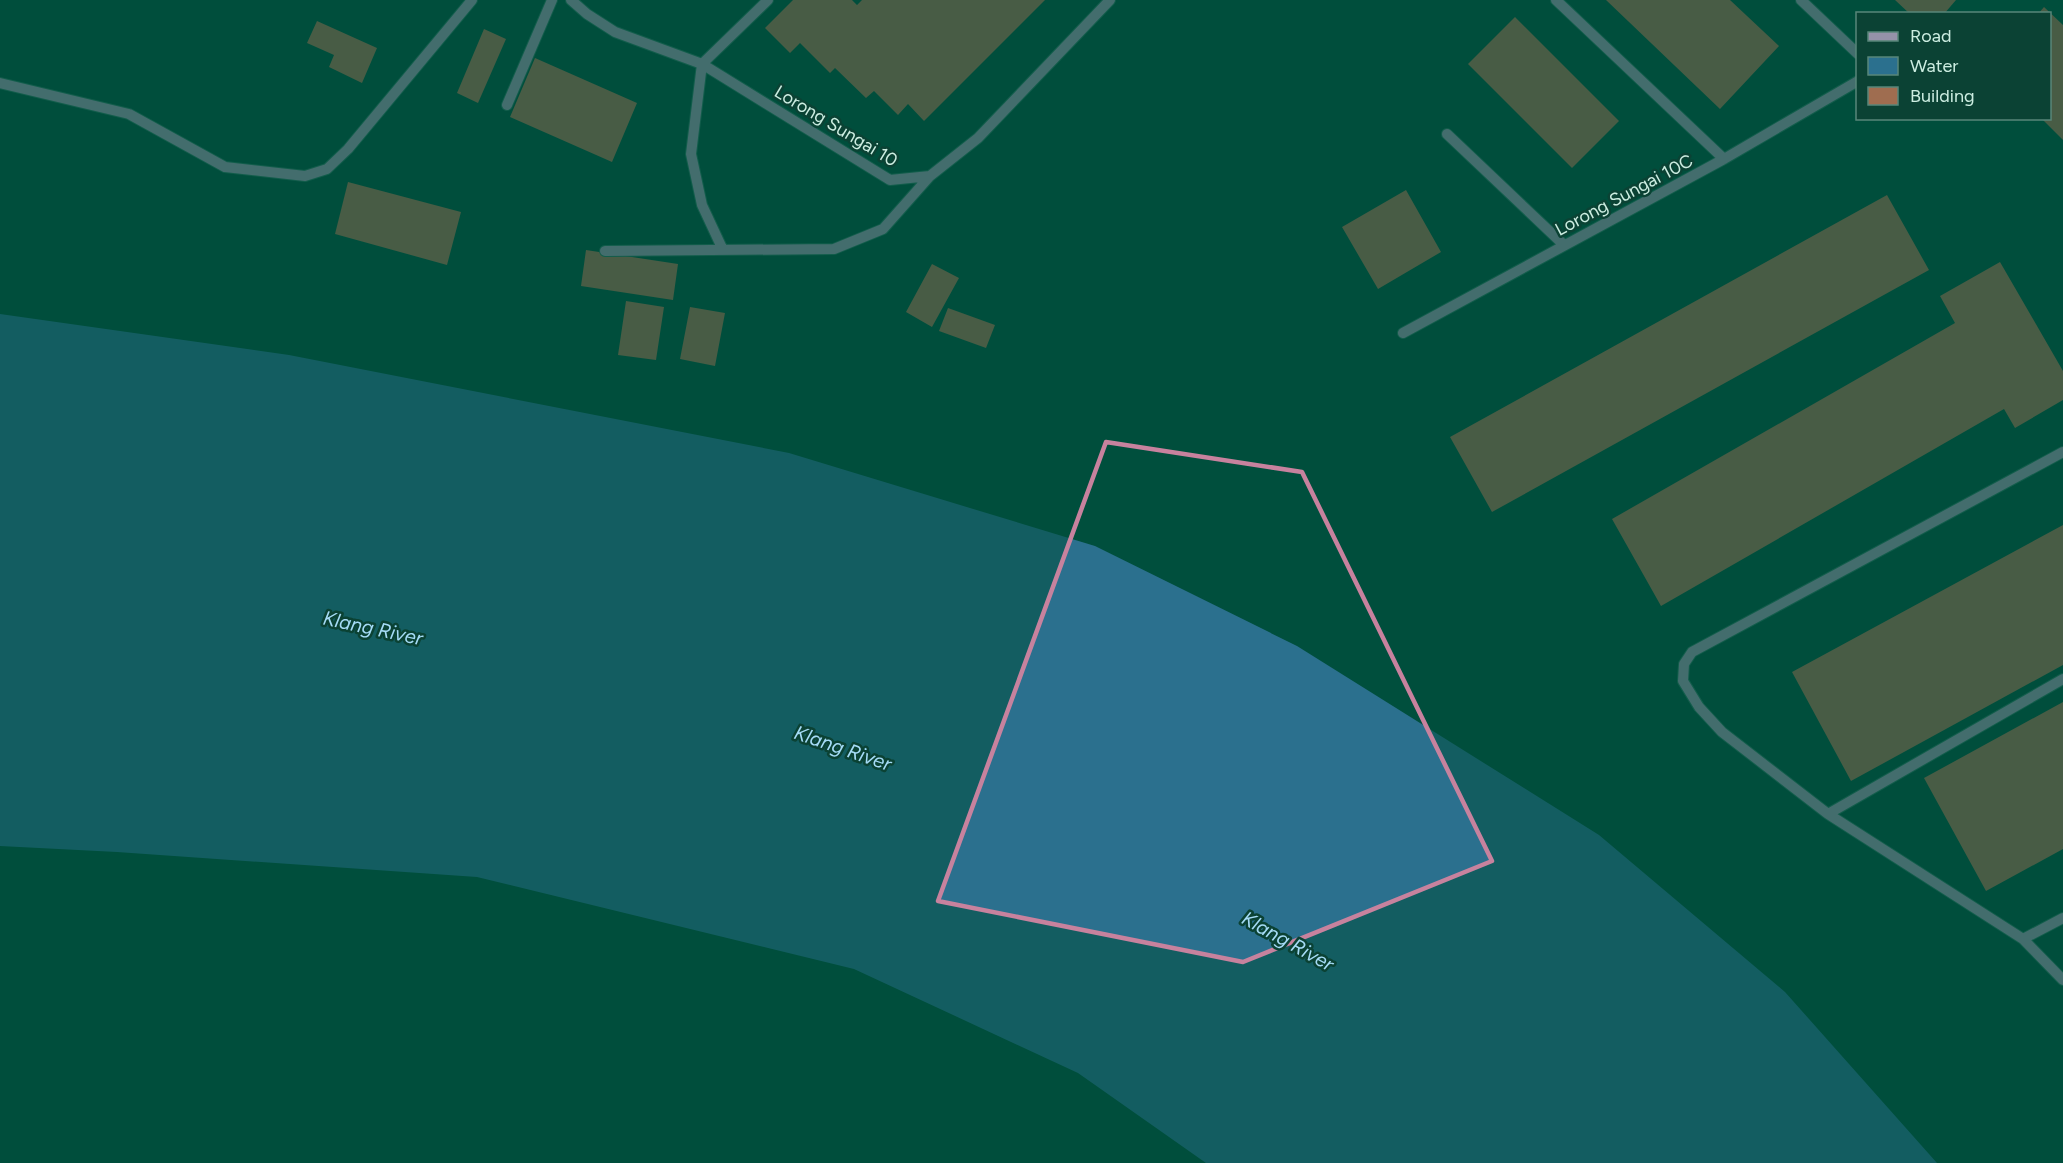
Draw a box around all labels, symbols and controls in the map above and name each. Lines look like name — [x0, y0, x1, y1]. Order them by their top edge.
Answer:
legend — [1856, 12, 2051, 120]
text: Road — [1910, 25, 1951, 47]
text: Water — [1910, 55, 1958, 77]
street label: Lorong Sungai 10 — [770, 81, 902, 171]
text: Building — [1910, 85, 1975, 107]
street label: Lorong Sungai 10C — [1551, 149, 1697, 241]
water label: Klang River — [321, 606, 426, 651]
water label: Klang River — [791, 720, 896, 776]
water label: Klang River — [1238, 906, 1339, 977]

